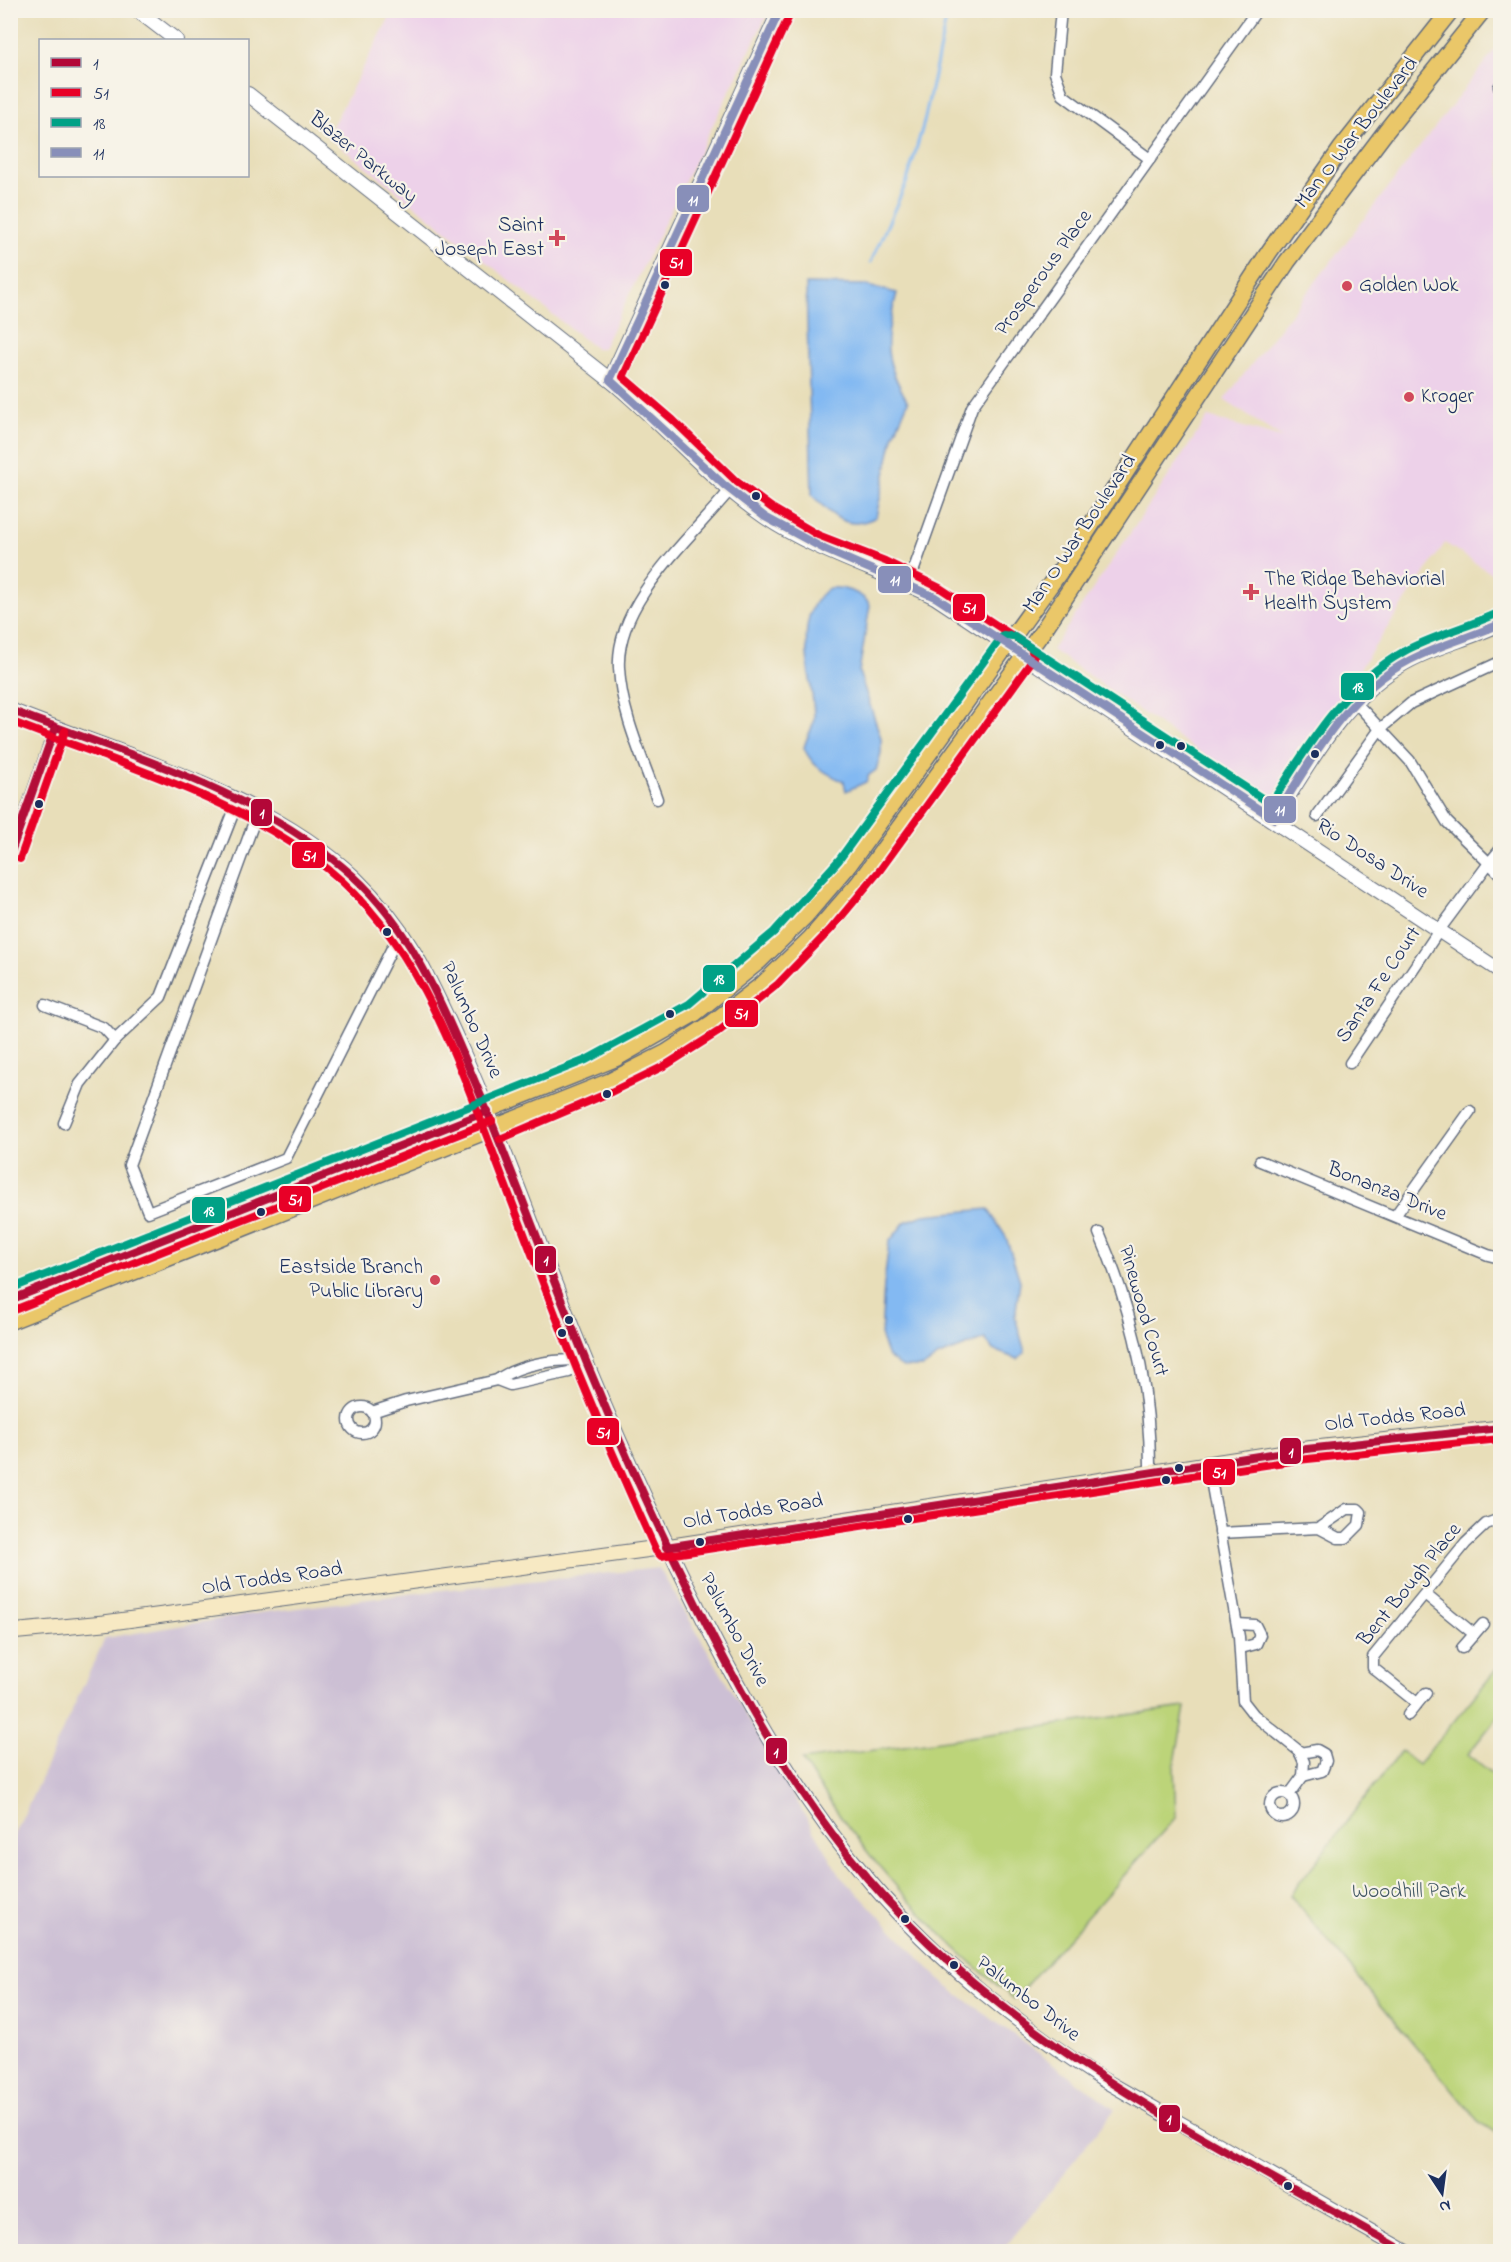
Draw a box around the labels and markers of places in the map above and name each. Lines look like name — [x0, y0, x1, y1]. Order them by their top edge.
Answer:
place label: Saint Joseph East — [435, 211, 544, 265]
marker: Saint Joseph East — [548, 229, 566, 247]
place label: Golden Wok — [1359, 271, 1459, 301]
unlabelled marker — [659, 279, 671, 291]
marker: Golden Wok — [1340, 279, 1354, 293]
place label: Kroger — [1421, 382, 1474, 414]
marker: Kroger — [1402, 390, 1416, 404]
unlabelled marker — [750, 490, 762, 502]
place label: The Ridge Behaviorial Health System — [1264, 565, 1445, 621]
marker: The Ridge Behaviorial Health System — [1242, 583, 1260, 601]
unlabelled marker — [1154, 739, 1166, 751]
unlabelled marker — [1175, 740, 1187, 752]
unlabelled marker — [1309, 748, 1321, 760]
unlabelled marker — [33, 798, 45, 810]
unlabelled marker — [381, 926, 393, 938]
unlabelled marker — [664, 1008, 676, 1020]
unlabelled marker — [601, 1088, 613, 1100]
unlabelled marker — [255, 1206, 267, 1218]
place label: Eastside Branch Public Library — [279, 1253, 423, 1309]
marker: Eastside Branch Public Library — [428, 1273, 442, 1287]
unlabelled marker — [563, 1314, 575, 1326]
unlabelled marker — [556, 1327, 568, 1339]
unlabelled marker — [1173, 1462, 1185, 1474]
unlabelled marker — [1160, 1474, 1172, 1486]
unlabelled marker — [902, 1513, 914, 1525]
unlabelled marker — [694, 1536, 706, 1548]
unlabelled marker — [899, 1913, 911, 1925]
unlabelled marker — [948, 1959, 960, 1971]
unlabelled marker — [1282, 2180, 1294, 2192]

